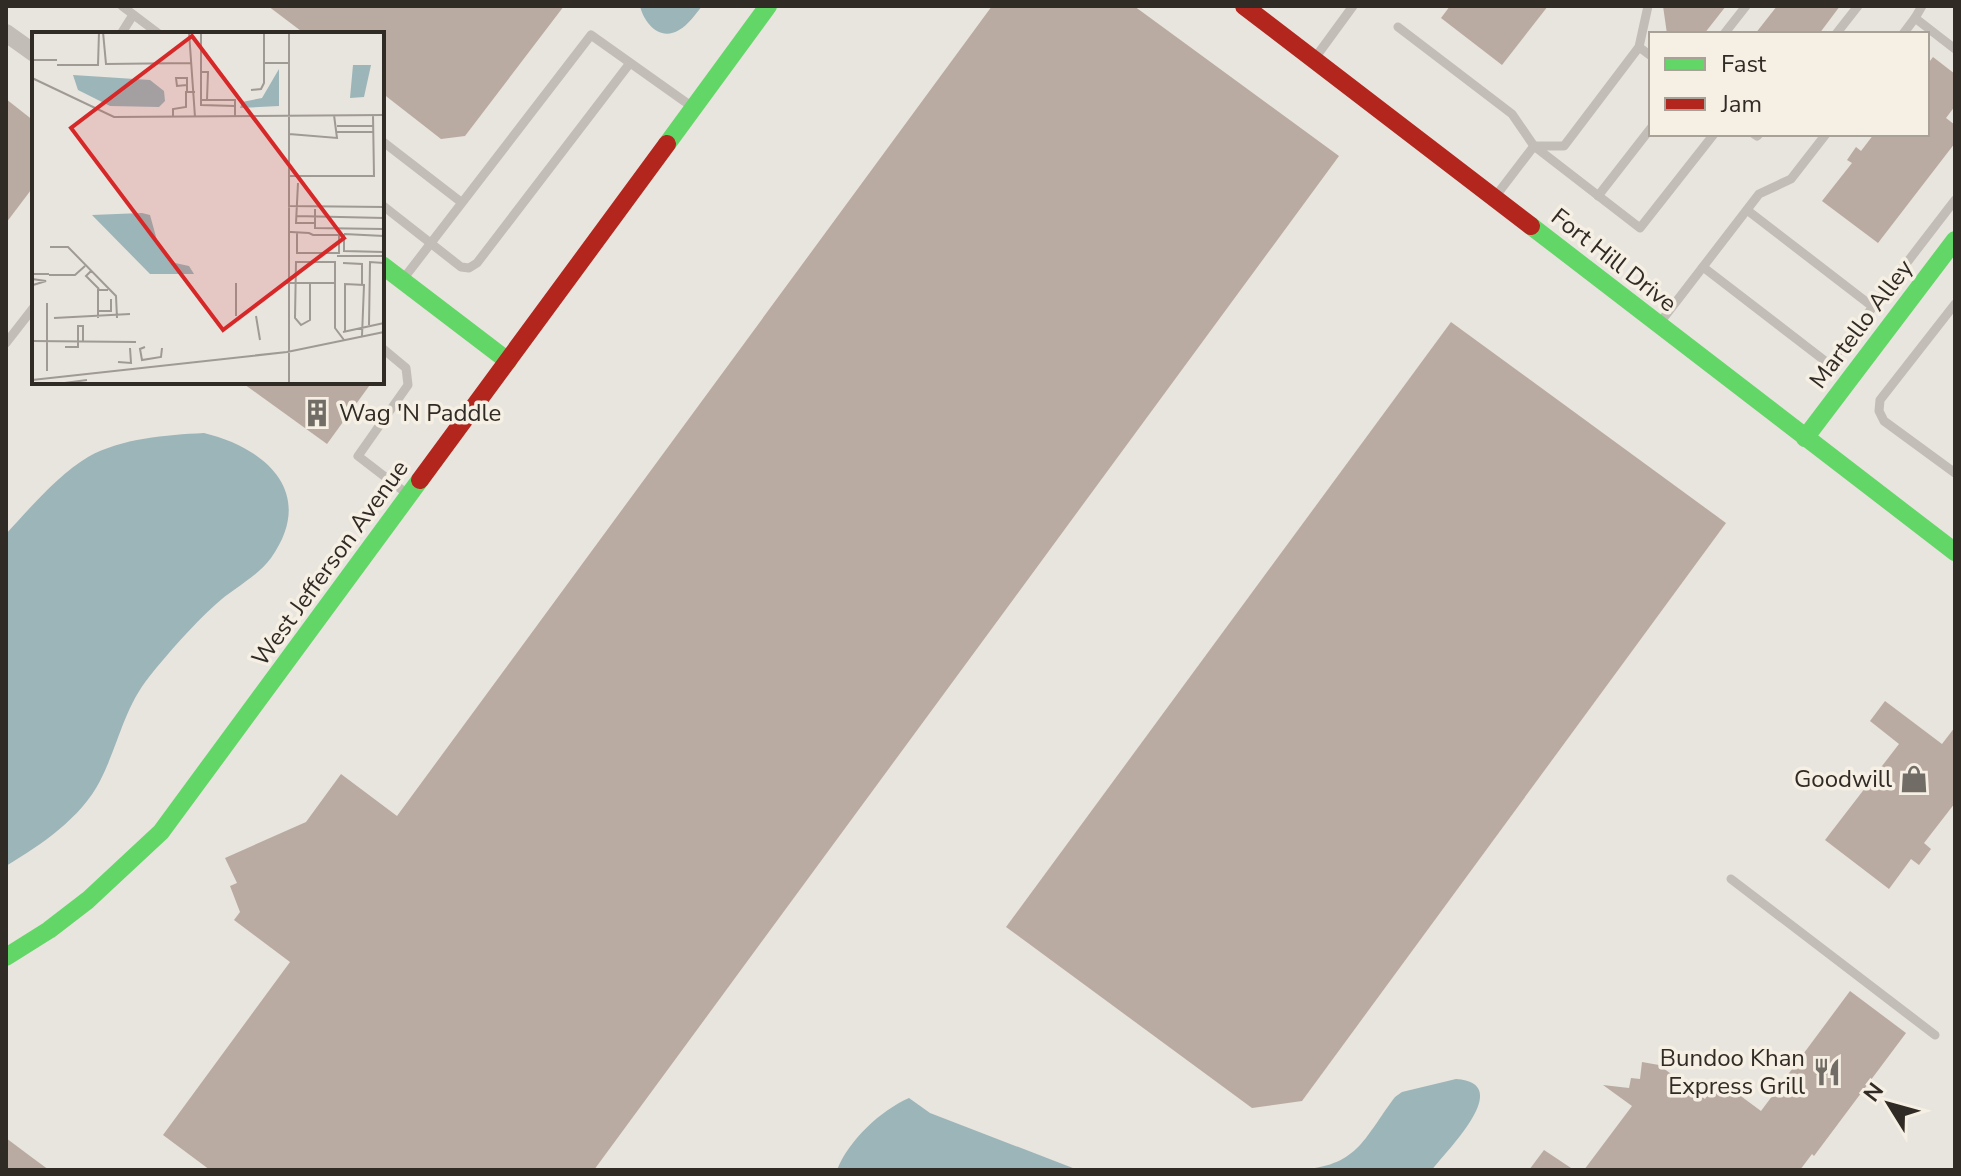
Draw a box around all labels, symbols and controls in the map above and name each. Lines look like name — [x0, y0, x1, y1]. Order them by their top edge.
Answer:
inset map — [32, 32, 384, 384]
legend — [1649, 32, 1929, 136]
text: Fast — [1721, 48, 1767, 80]
text: Jam — [1720, 88, 1762, 120]
street label: Fort Hill Drive — [1545, 201, 1683, 319]
street label: Martello Alley — [1802, 252, 1920, 395]
place label: Wag 'N Paddle — [339, 397, 501, 429]
building icon: Wag 'N Paddle — [302, 398, 332, 428]
street label: West Jefferson Avenue — [244, 454, 416, 672]
place label: Goodwill — [1794, 763, 1892, 795]
shop icon: Goodwill — [1899, 764, 1929, 794]
place label: Bundoo Khan Express Grill — [1660, 1042, 1805, 1102]
restaurant icon: Bundoo Khan Express Grill — [1812, 1057, 1842, 1087]
north arrow — [1849, 1064, 1929, 1144]
text: N — [1857, 1077, 1891, 1108]

